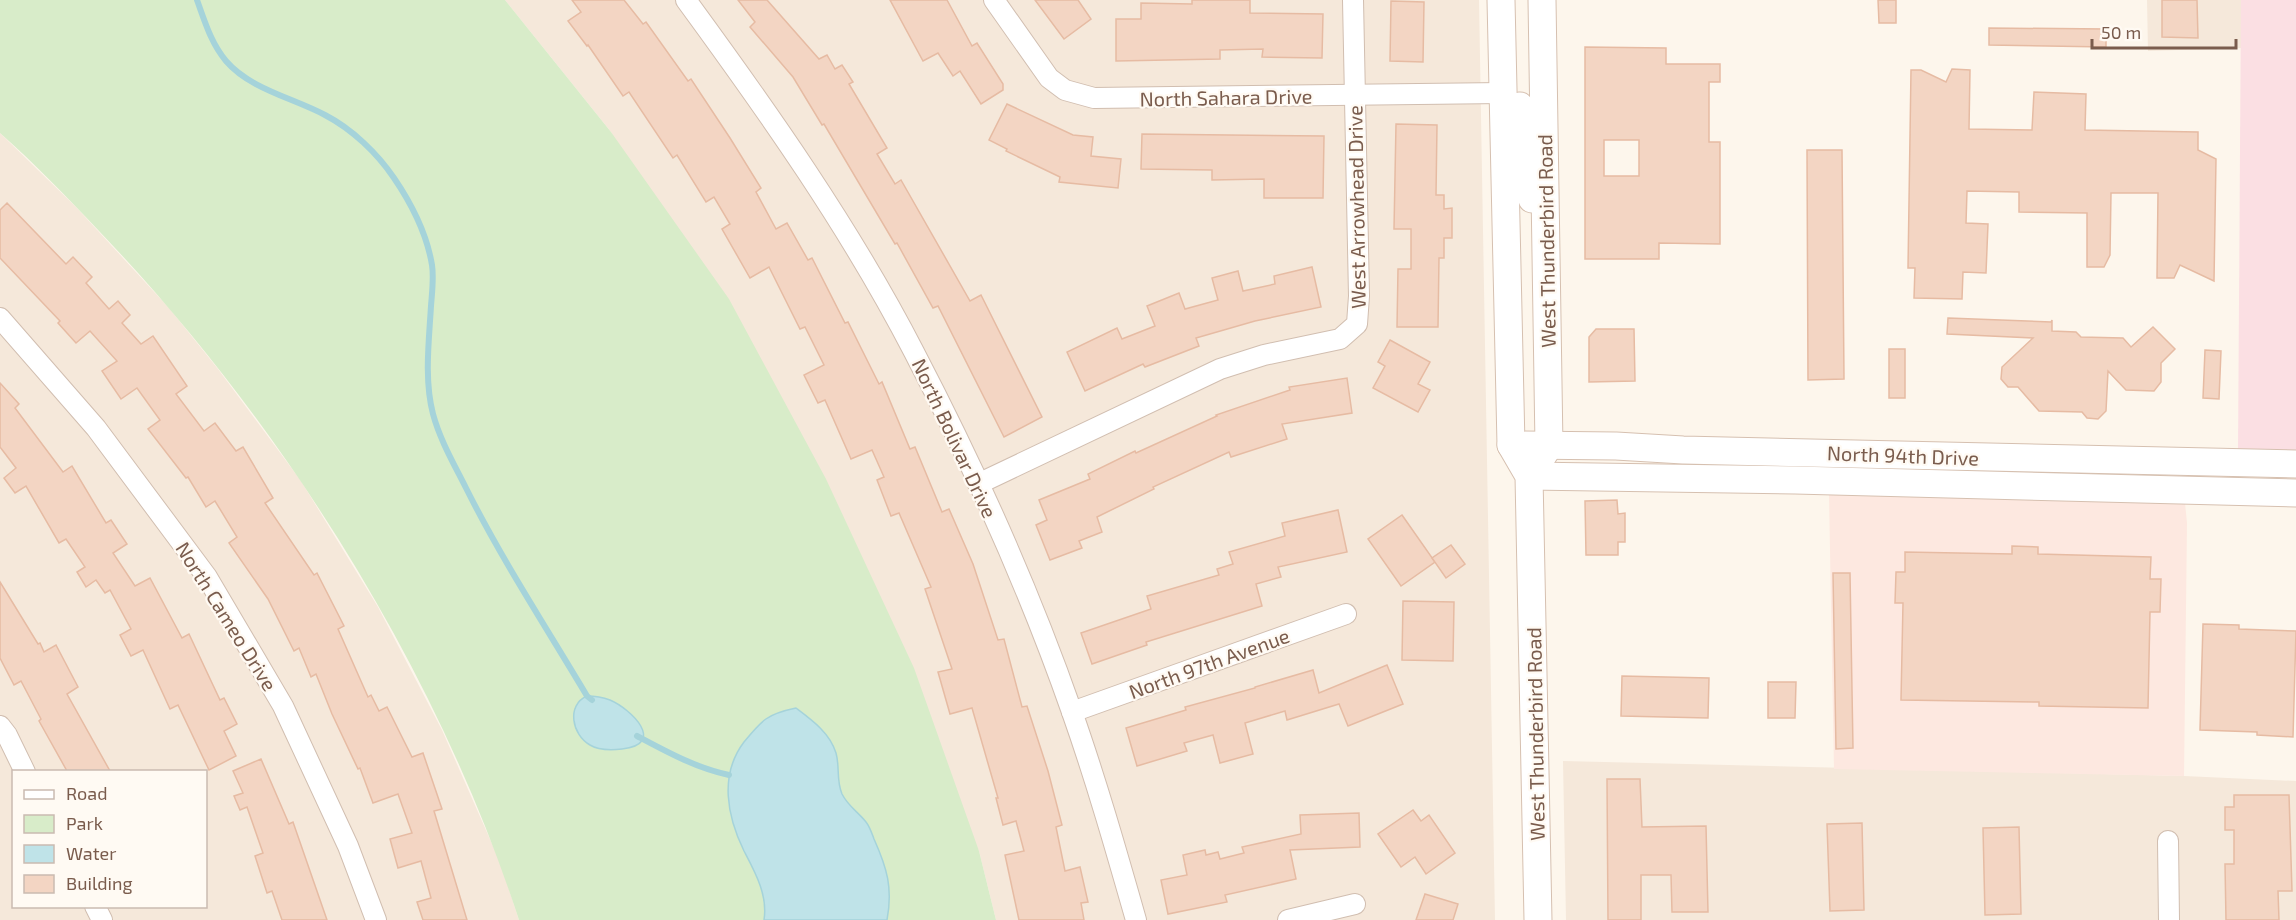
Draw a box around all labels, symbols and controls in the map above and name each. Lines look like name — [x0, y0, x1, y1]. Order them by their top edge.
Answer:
scale bar — [2092, 12, 2236, 50]
text: 50 m — [2101, 21, 2141, 43]
street label: North Sahara Drive — [1139, 83, 1313, 111]
street label: West Arrowhead Drive — [1342, 105, 1370, 309]
street label: West Thunderbird Road — [1532, 134, 1560, 348]
street label: North Bolivar Drive — [908, 355, 1002, 521]
street label: North 94th Drive — [1827, 440, 1979, 470]
street label: North Cameo Drive — [171, 537, 283, 695]
street label: North 97th Avenue — [1125, 623, 1293, 703]
street label: West Thunderbird Road — [1521, 627, 1549, 841]
legend — [12, 770, 207, 908]
text: Road — [66, 782, 107, 804]
text: Park — [66, 812, 103, 834]
text: Water — [66, 842, 116, 864]
text: Building — [66, 872, 133, 894]

